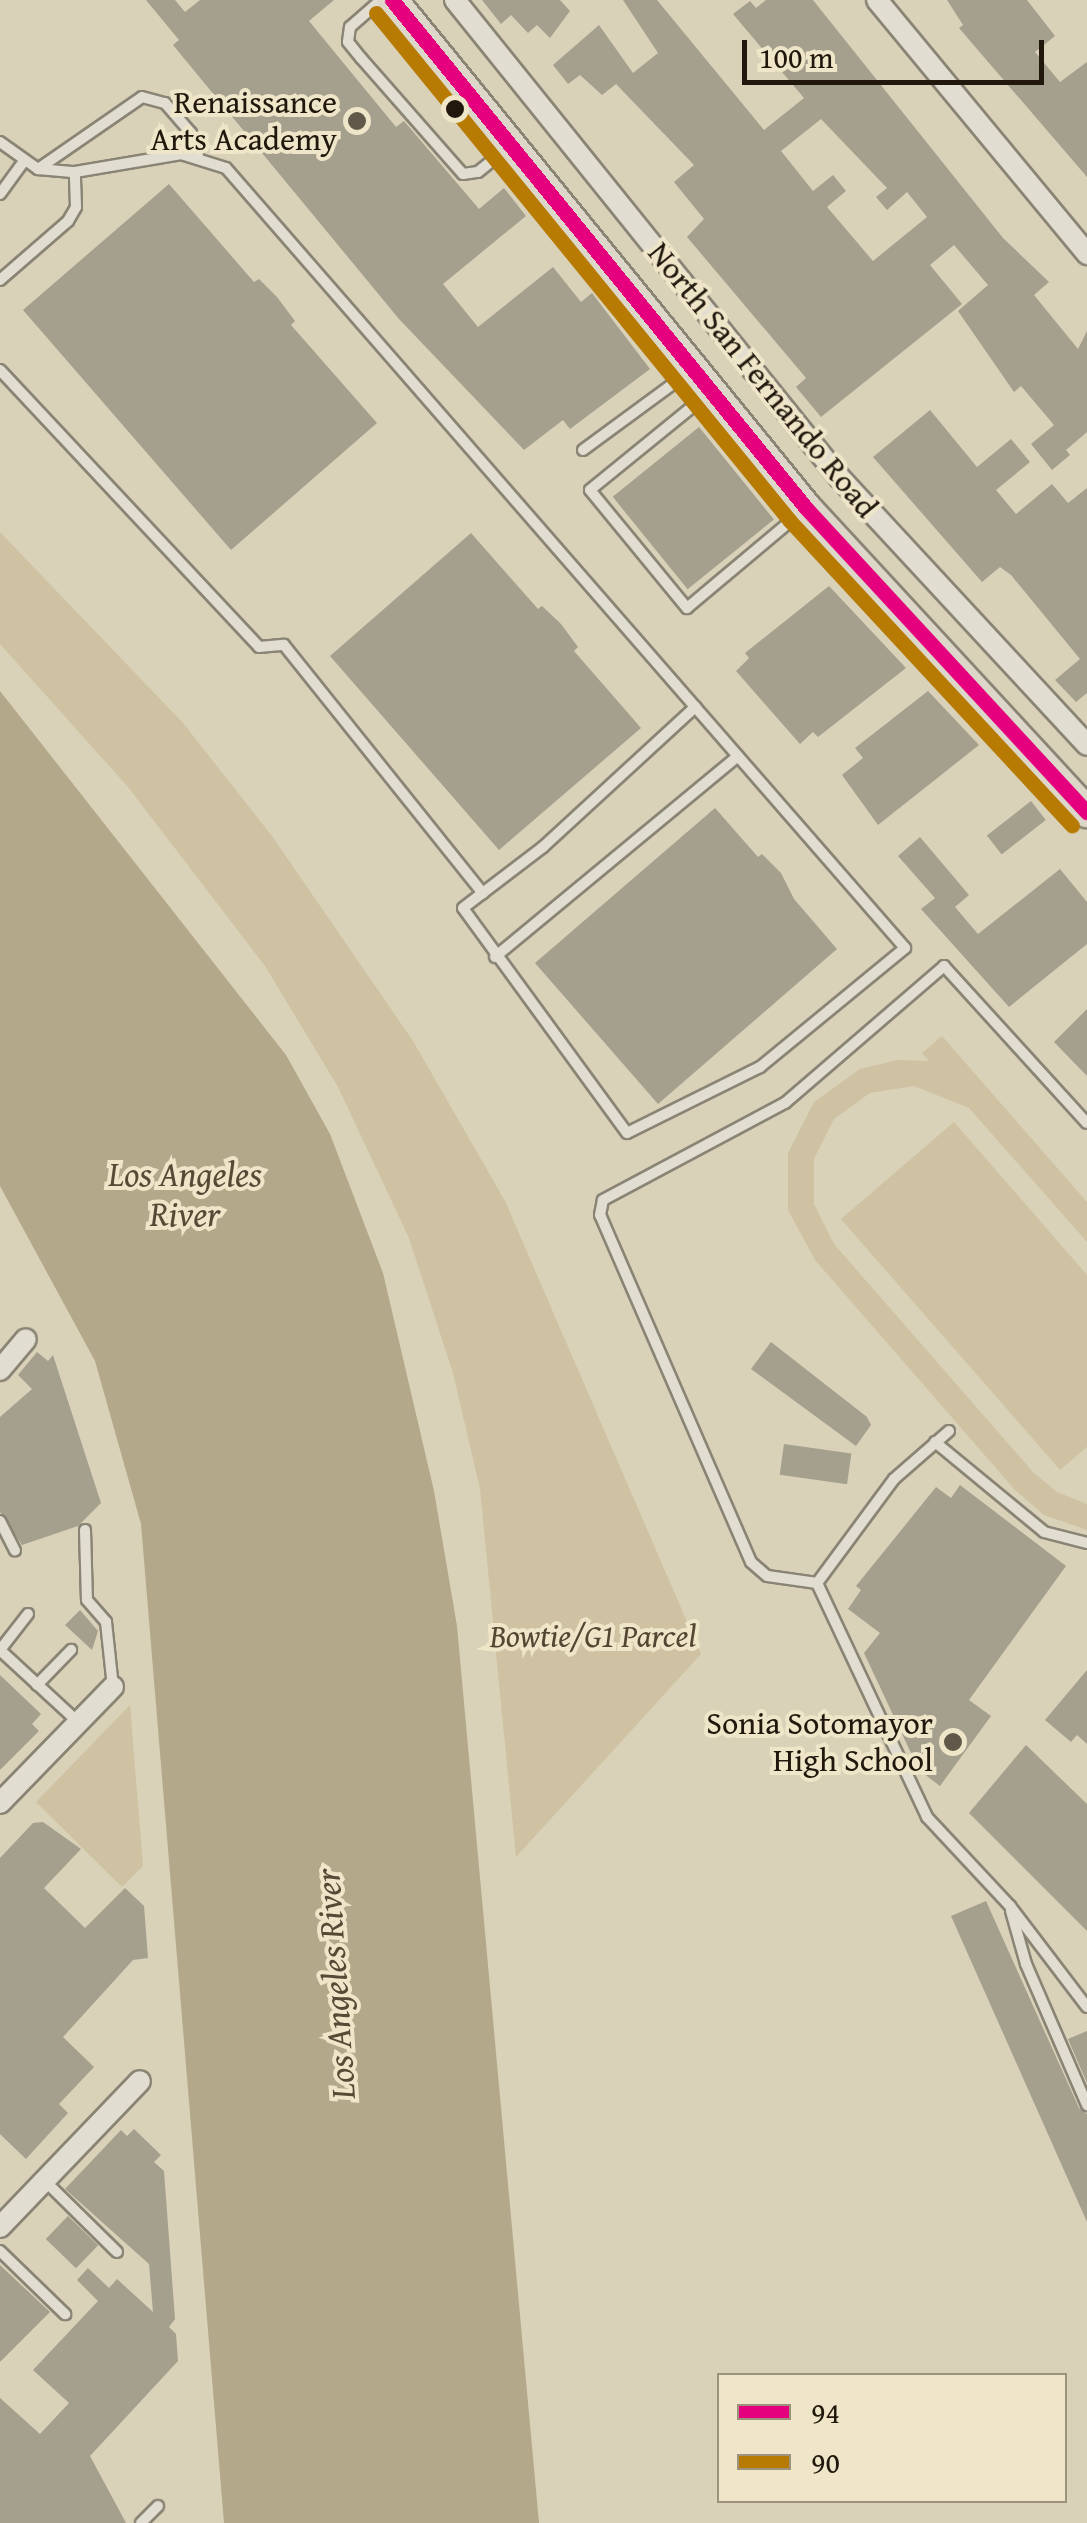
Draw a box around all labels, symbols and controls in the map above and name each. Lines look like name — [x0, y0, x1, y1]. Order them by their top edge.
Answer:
scale bar — [747, 20, 1050, 82]
text: 100 m — [759, 35, 833, 79]
place label: Renaissance Arts Academy — [150, 84, 337, 159]
unlabelled marker — [445, 99, 465, 119]
marker: Renaissance Arts Academy — [346, 110, 368, 132]
street label: North San Fernando Road — [640, 234, 886, 526]
water label: Los Angeles River — [108, 1153, 262, 1235]
park label: Bowtie/G1 Parcel — [490, 1617, 696, 1655]
place label: Sonia Sotomayor High School — [706, 1705, 933, 1780]
marker: Sonia Sotomayor High School — [942, 1731, 964, 1753]
water label: Los Angeles River — [306, 1867, 364, 2101]
legend — [717, 2373, 1067, 2503]
text: 94 — [811, 2390, 840, 2434]
text: 90 — [811, 2440, 840, 2484]

